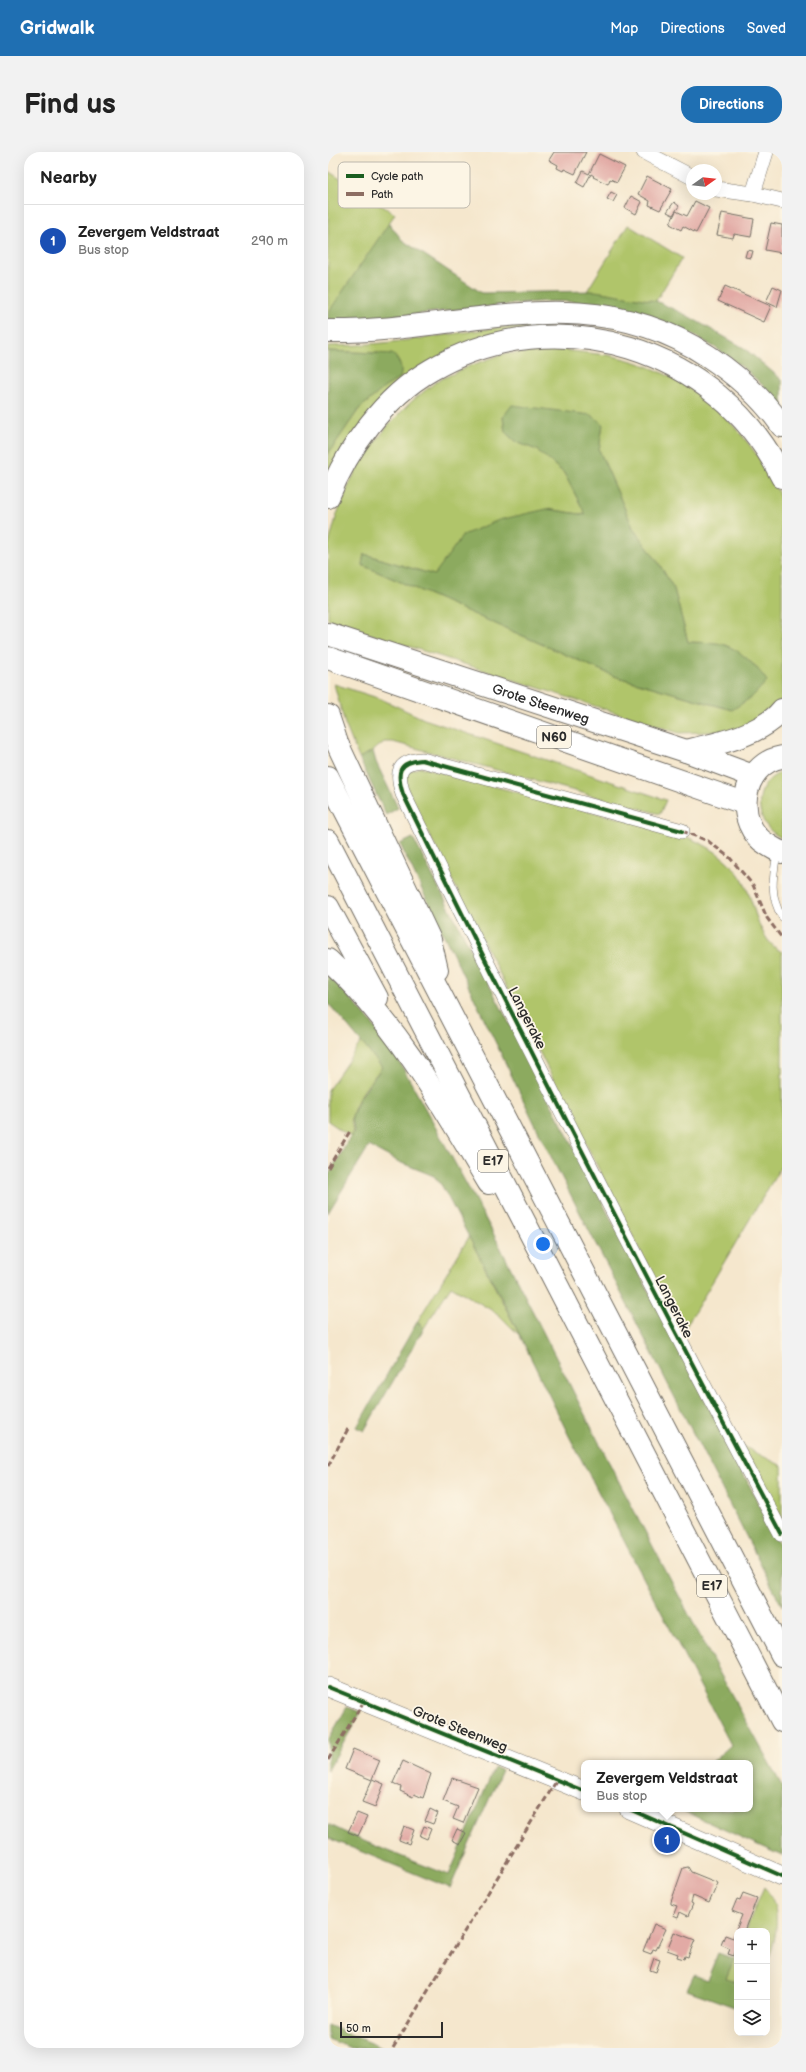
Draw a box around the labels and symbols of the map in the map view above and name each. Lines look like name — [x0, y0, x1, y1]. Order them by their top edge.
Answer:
legend — [338, 162, 470, 208]
north arrow — [686, 164, 722, 200]
text: Cycle path — [371, 170, 423, 183]
text: Path — [371, 188, 393, 201]
street label: Grote Steenweg — [490, 680, 592, 727]
road number: N60 — [537, 726, 571, 748]
street label: Langerake — [504, 984, 550, 1052]
road number: E17 — [478, 1150, 508, 1172]
your location — [533, 1234, 553, 1254]
street label: Langerake — [651, 1273, 697, 1341]
road number: E17 — [697, 1575, 727, 1597]
street label: Grote Steenweg — [410, 1702, 510, 1756]
pin: 1 — [654, 1825, 680, 1855]
scale bar — [340, 2020, 443, 2039]

